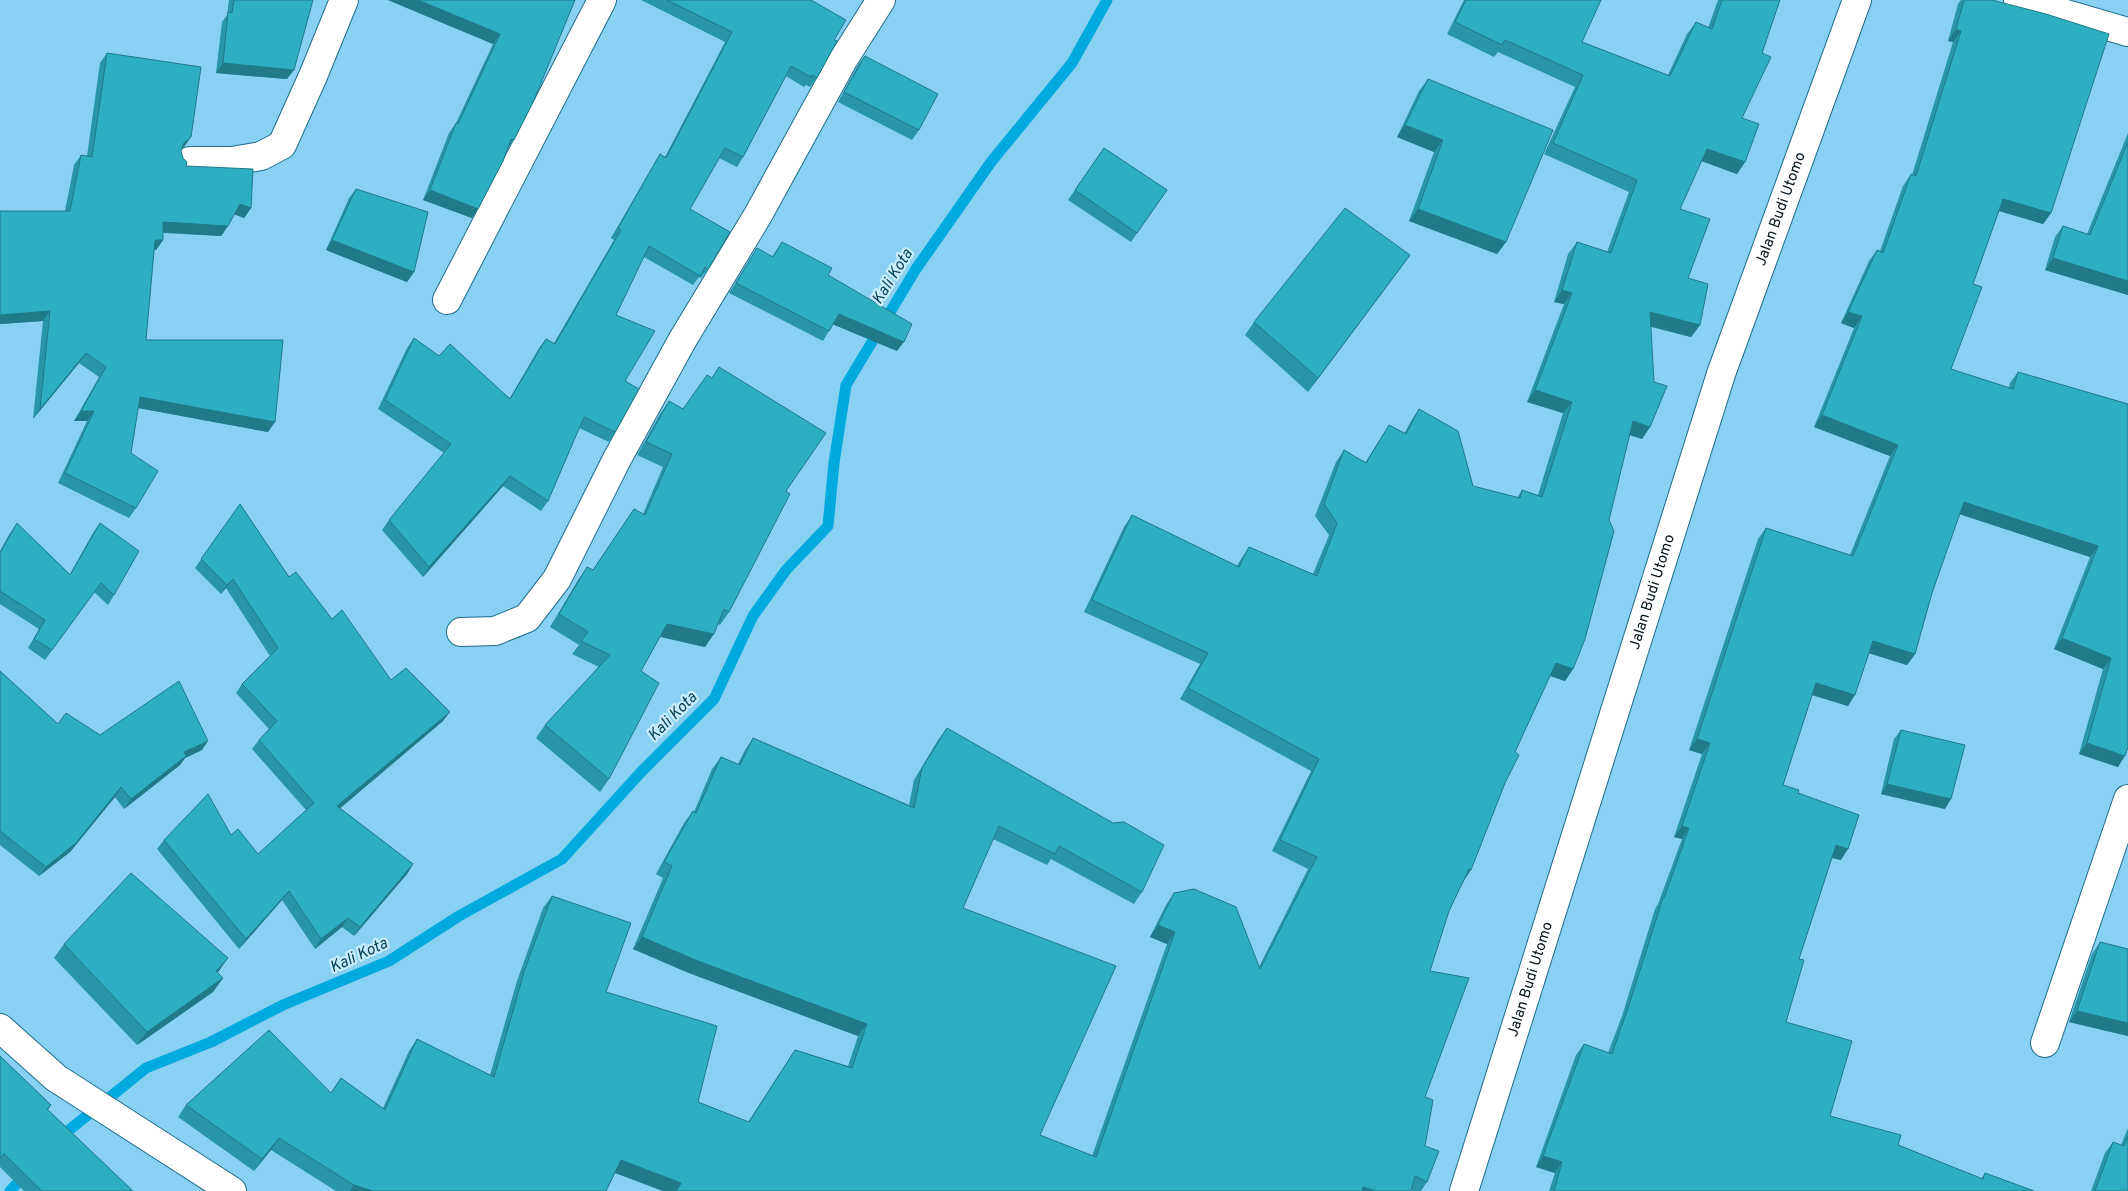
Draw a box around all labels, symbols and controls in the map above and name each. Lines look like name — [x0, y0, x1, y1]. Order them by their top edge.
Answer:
street label: Jalan Budi Utomo — [1752, 150, 1810, 268]
water label: Kali Kota — [868, 245, 918, 308]
street label: Jalan Budi Utomo — [1625, 532, 1679, 652]
water label: Kali Kota — [644, 688, 702, 746]
street label: Jalan Budi Utomo — [1504, 919, 1558, 1039]
water label: Kali Kota — [327, 934, 392, 978]

